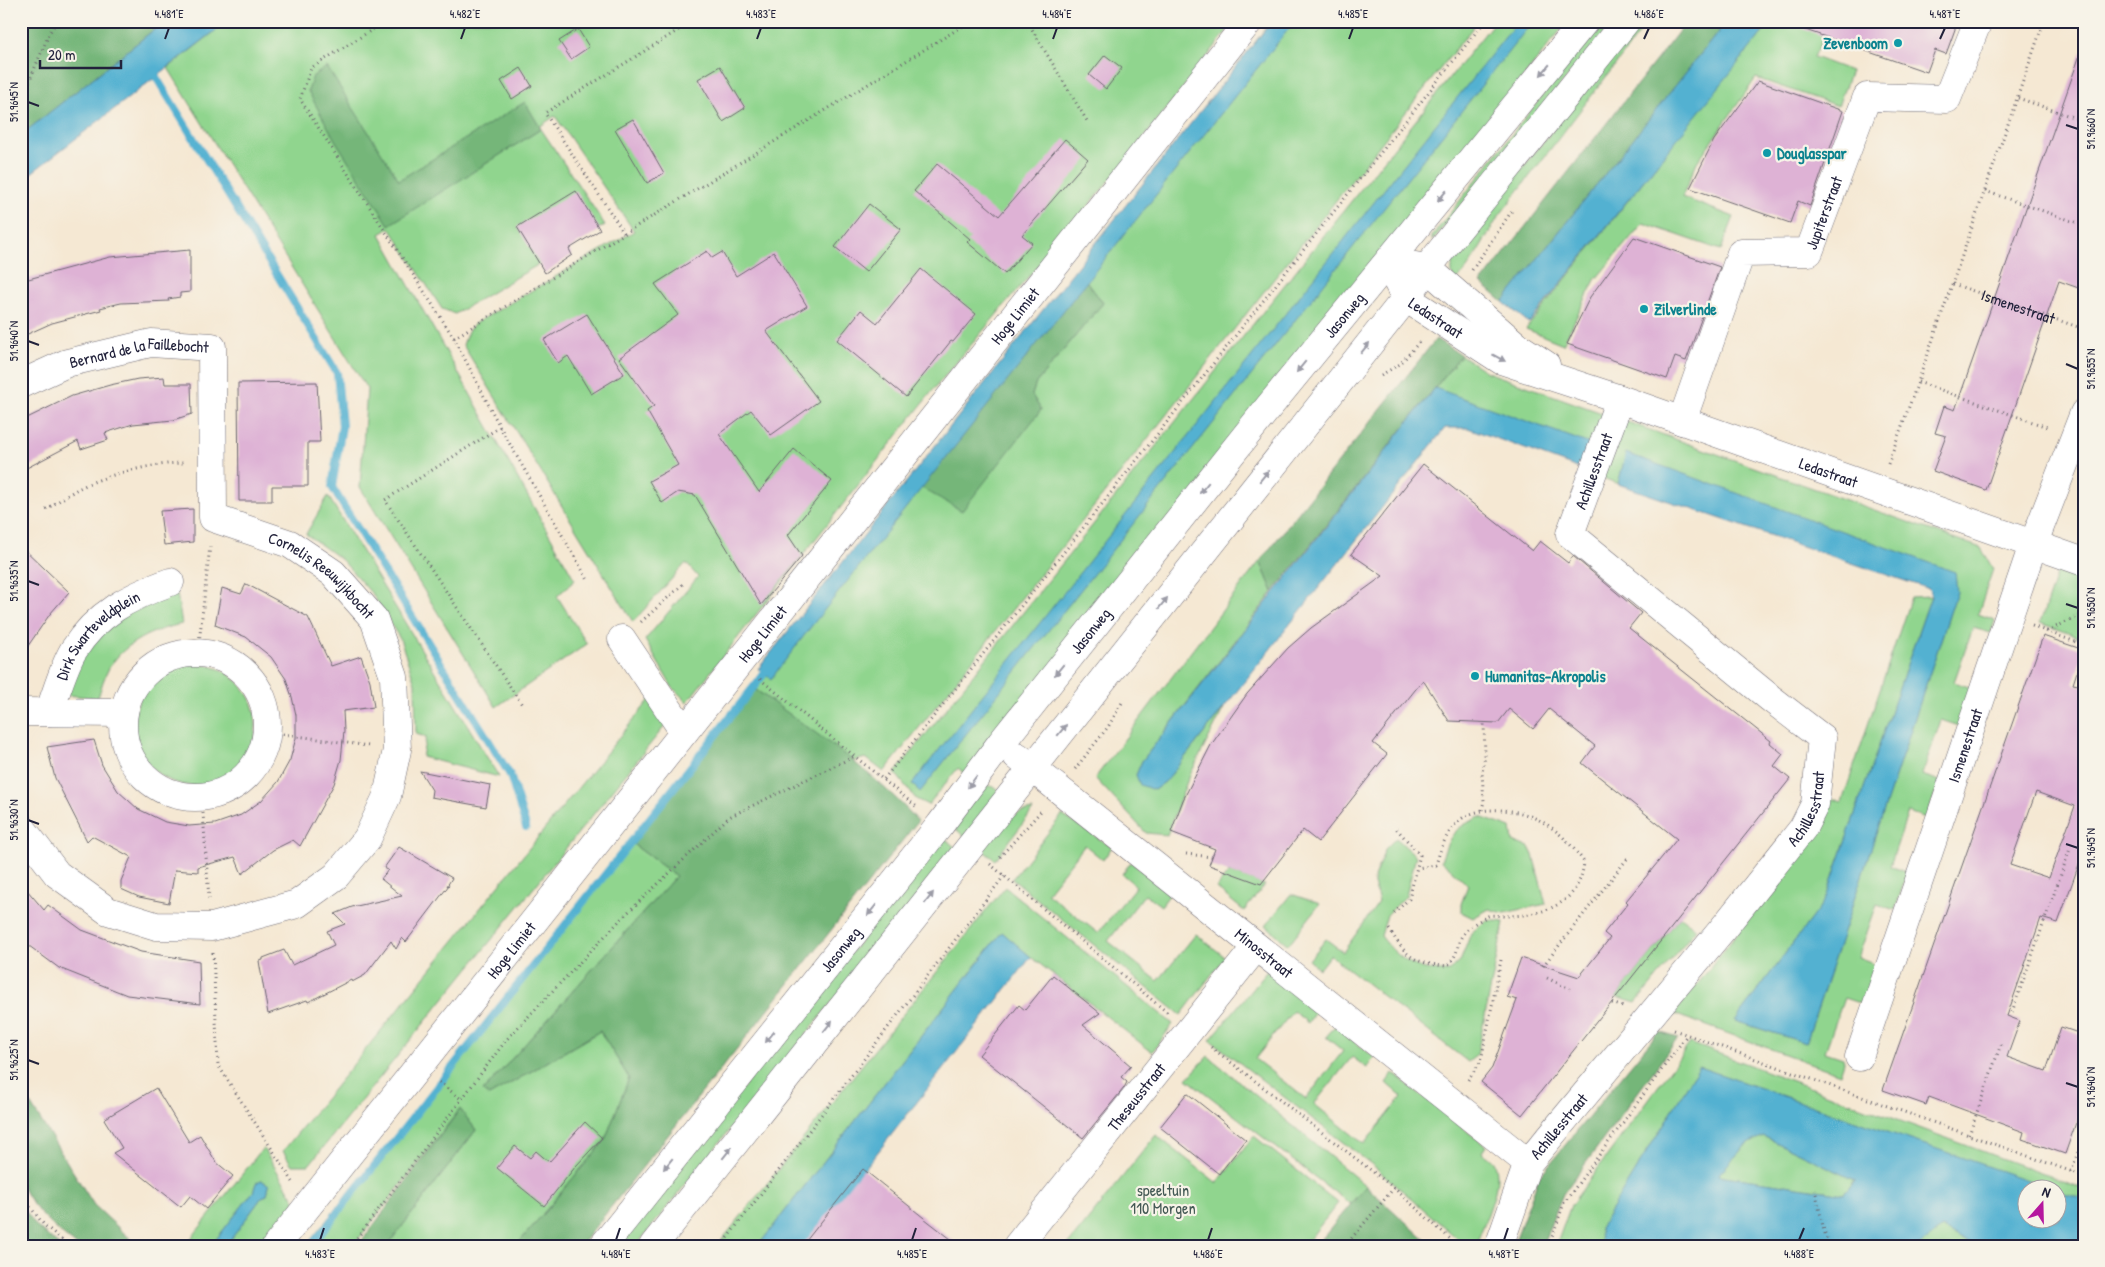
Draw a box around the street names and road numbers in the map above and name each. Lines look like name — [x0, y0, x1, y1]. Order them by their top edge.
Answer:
street label: Jupiterstraat — [1800, 172, 1848, 253]
street label: Hoge Limiet — [985, 282, 1045, 349]
street label: Ismenestraat — [1978, 284, 2059, 329]
street label: Jasonweg — [1319, 288, 1369, 342]
street label: Ledastraat — [1404, 292, 1468, 344]
street label: Bernard de la Faillebocht — [67, 332, 210, 373]
street label: Achillesstraat — [1569, 429, 1618, 512]
street label: Ledastraat — [1796, 452, 1861, 493]
street label: Cornelis Reeuwijkbocht — [265, 526, 380, 624]
street label: Dirk Swarteveldplein — [50, 585, 143, 683]
street label: Hoge Limiet — [733, 600, 792, 667]
street label: Jasonweg — [1065, 603, 1116, 658]
street label: Ismenestraat — [1942, 705, 1988, 785]
street label: Achillesstraat — [1782, 770, 1829, 851]
street label: Hoge Limiet — [482, 917, 541, 983]
street label: Jasonweg — [815, 922, 866, 977]
street label: Minosstraat — [1230, 923, 1298, 983]
street label: Theseusstraat — [1102, 1058, 1171, 1136]
street label: Achillesstraat — [1525, 1088, 1593, 1164]

